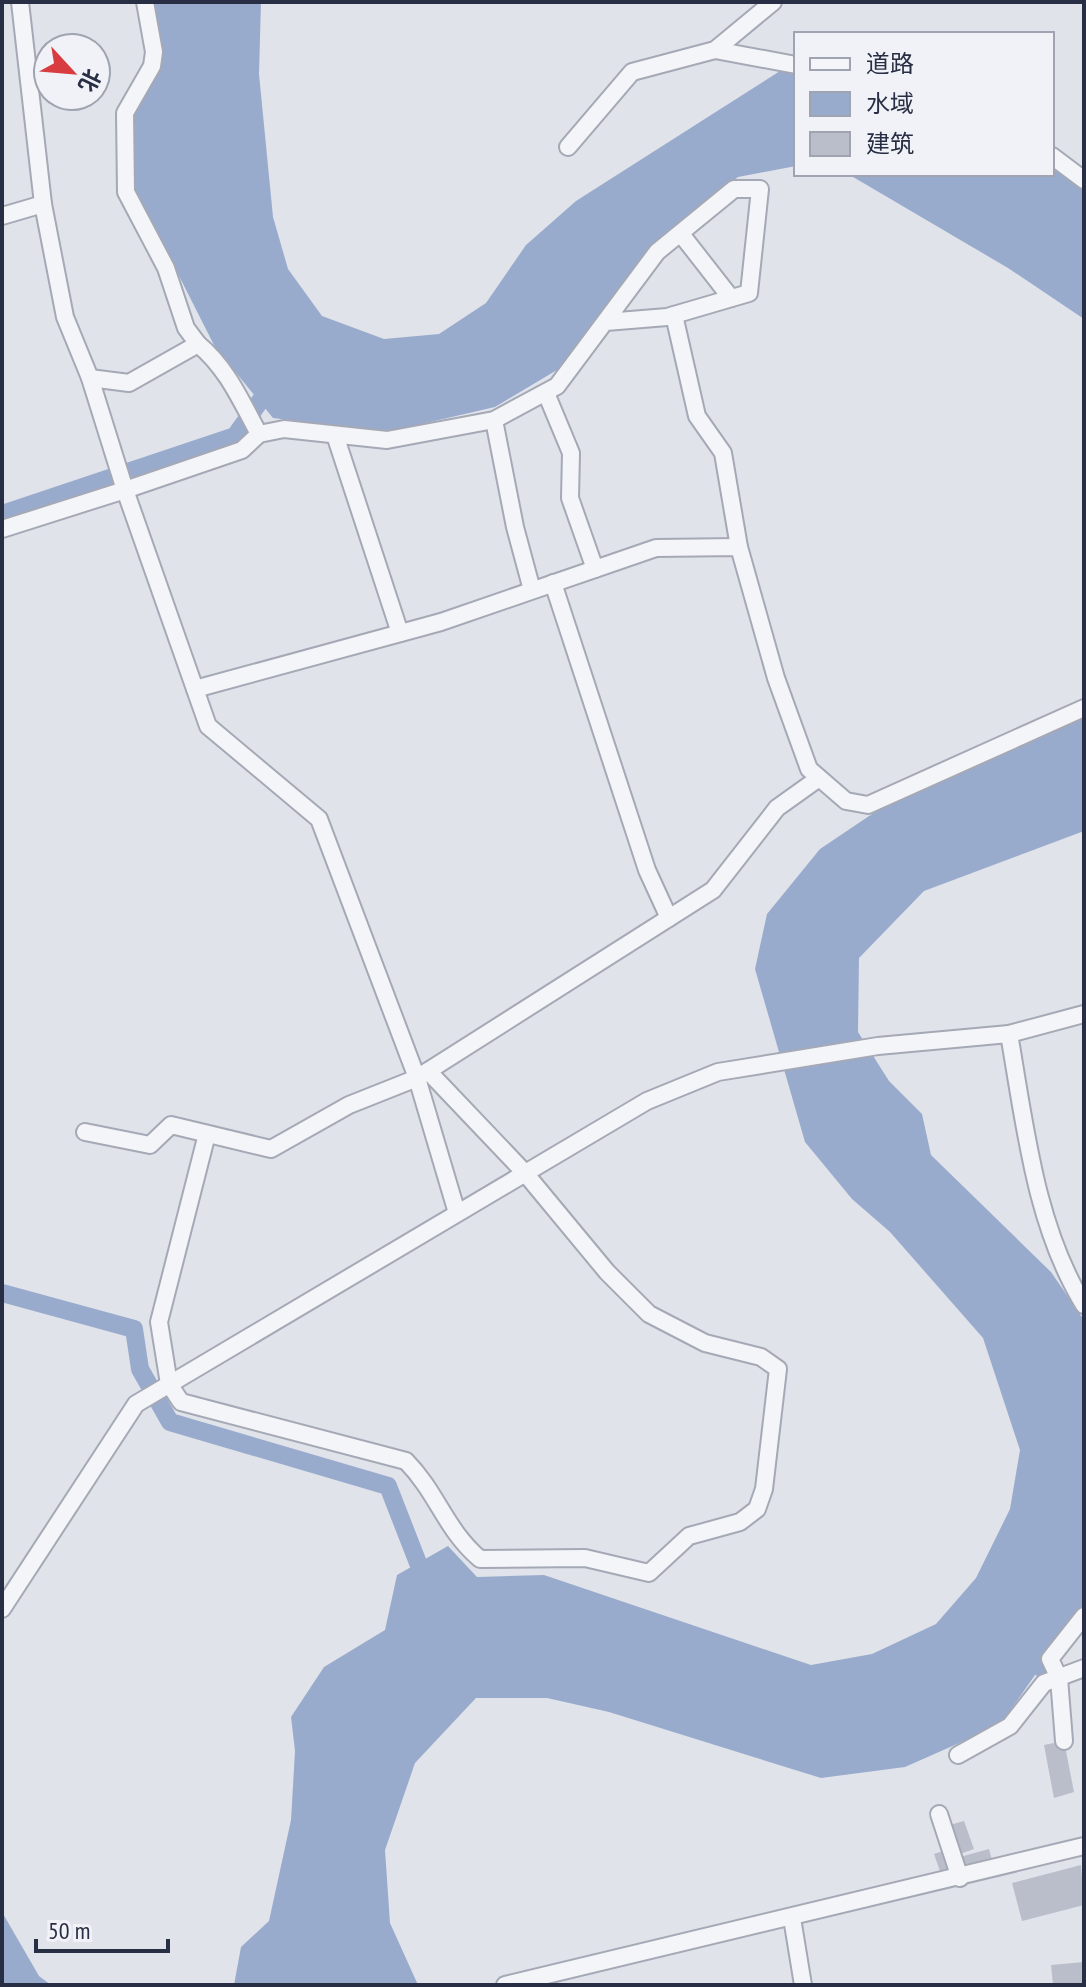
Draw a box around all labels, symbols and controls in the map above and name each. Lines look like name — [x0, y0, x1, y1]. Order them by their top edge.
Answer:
north arrow — [32, 32, 112, 112]
legend — [794, 32, 1054, 176]
text: 道路 — [866, 48, 914, 79]
text: 北 — [73, 65, 107, 97]
text: 水域 — [866, 88, 914, 119]
text: 建筑 — [866, 128, 914, 159]
scale bar — [36, 1903, 168, 1953]
text: 50 m — [48, 1915, 90, 1946]

